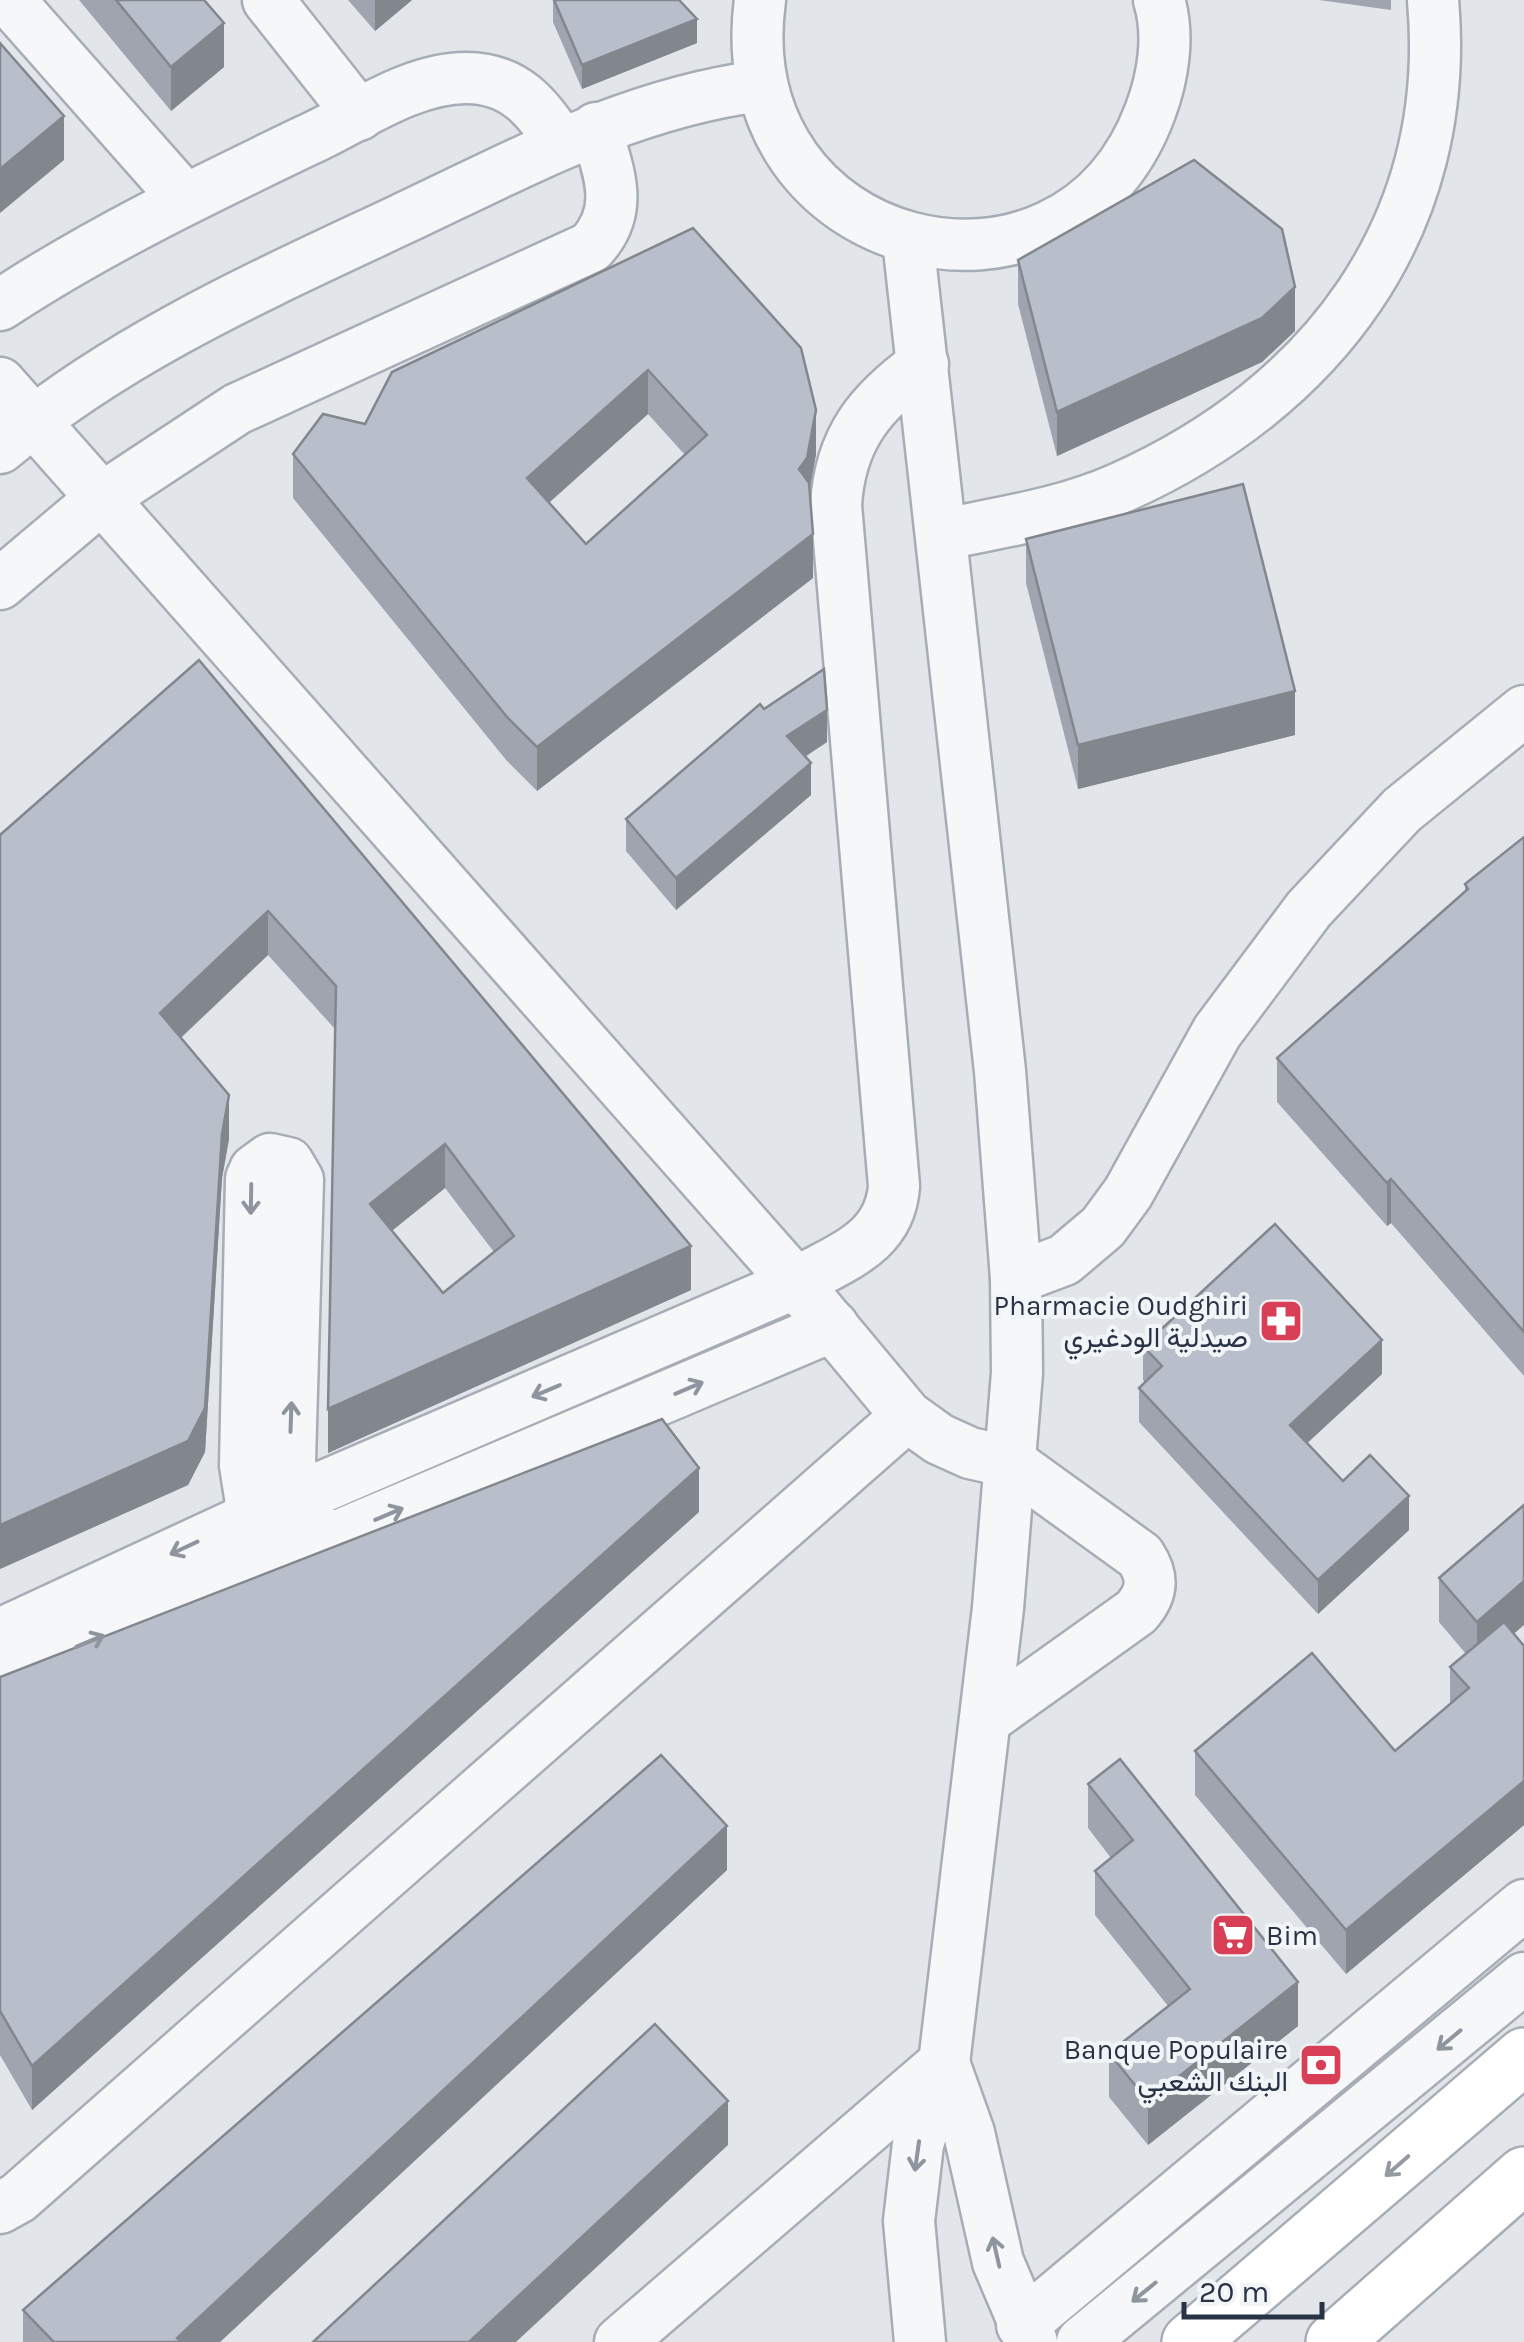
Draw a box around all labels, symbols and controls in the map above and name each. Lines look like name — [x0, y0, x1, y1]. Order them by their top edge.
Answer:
one-way arrow — [242, 1182, 260, 1214]
place label: Pharmacie Oudghiri صيدلية الودغيري — [994, 1289, 1248, 1360]
pharmacy icon: Pharmacie Oudghiri صيدلية الودغيري — [1258, 1298, 1304, 1344]
one-way arrow — [673, 1378, 704, 1396]
one-way arrow — [531, 1383, 562, 1401]
one-way arrow — [281, 1402, 300, 1434]
one-way arrow — [373, 1504, 404, 1522]
one-way arrow — [170, 1540, 200, 1559]
one-way arrow — [74, 1631, 105, 1649]
supermarket icon: Bim — [1210, 1912, 1256, 1958]
place label: Bim — [1266, 1919, 1318, 1952]
one-way arrow — [1436, 2029, 1462, 2051]
place label: Banque Populaire البنك الشعبي — [1064, 2033, 1288, 2104]
bank icon: Banque Populaire البنك الشعبي — [1298, 2042, 1344, 2088]
one-way arrow — [907, 2140, 925, 2172]
one-way arrow — [1385, 2154, 1410, 2177]
one-way arrow — [986, 2237, 1004, 2269]
scale bar — [1184, 2257, 1322, 2319]
text: 20 m — [1199, 2274, 1269, 2310]
one-way arrow — [1132, 2280, 1158, 2302]

